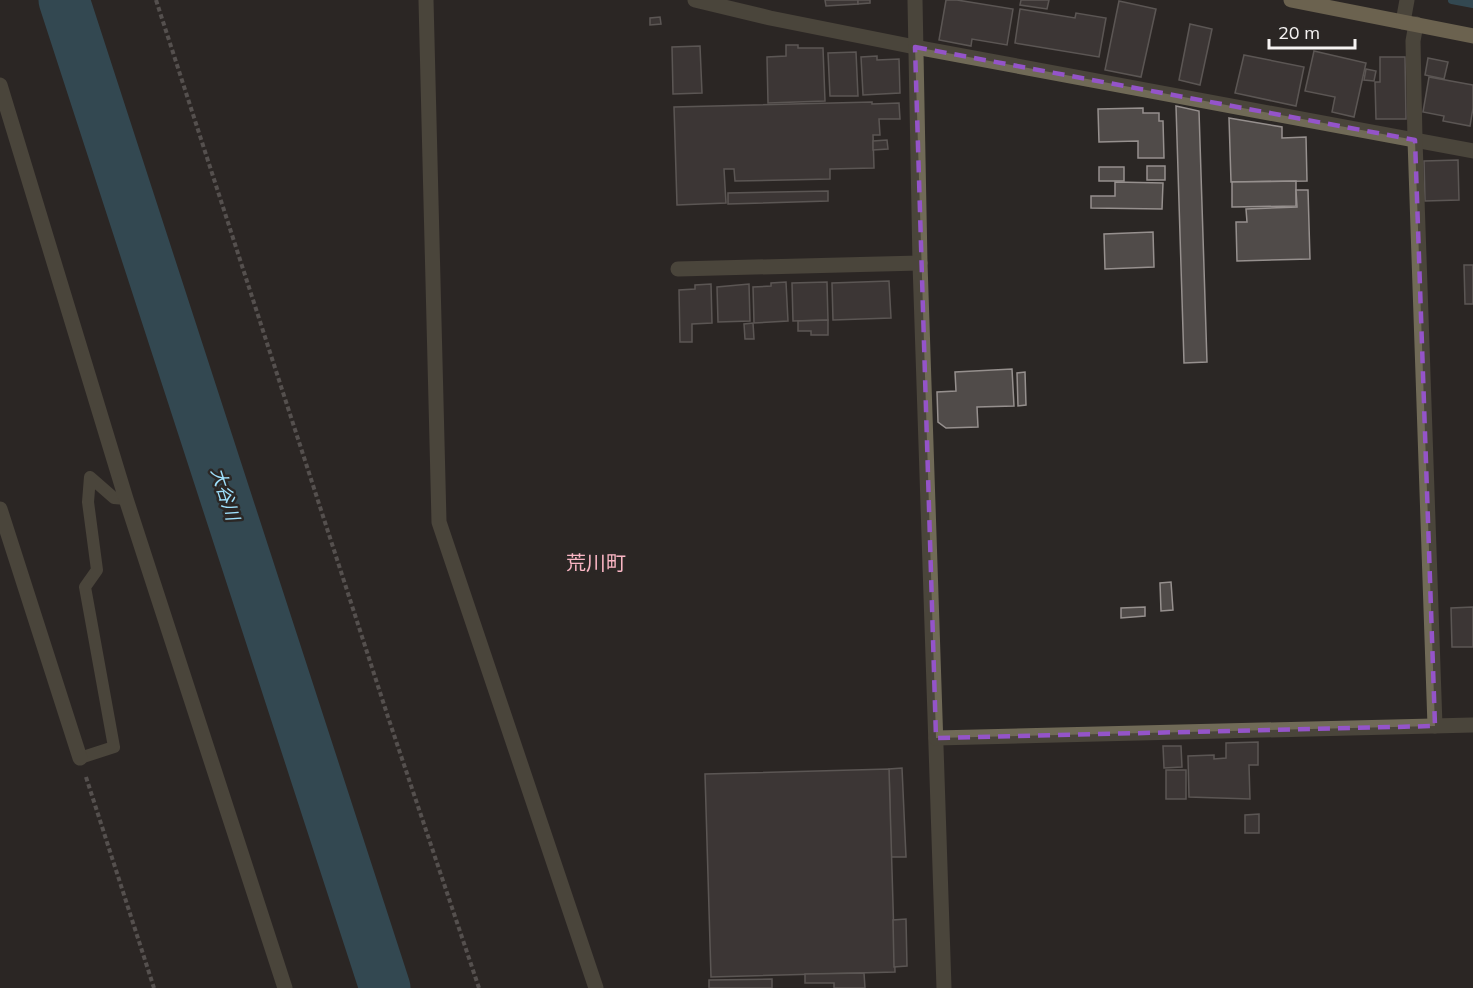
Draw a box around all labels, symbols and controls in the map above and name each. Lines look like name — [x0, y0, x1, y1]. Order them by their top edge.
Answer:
scale bar — [1269, 12, 1354, 50]
text: 20 m — [1278, 21, 1320, 44]
water label: 大谷川 — [206, 465, 245, 525]
district label: 荒川町 — [566, 550, 626, 575]

